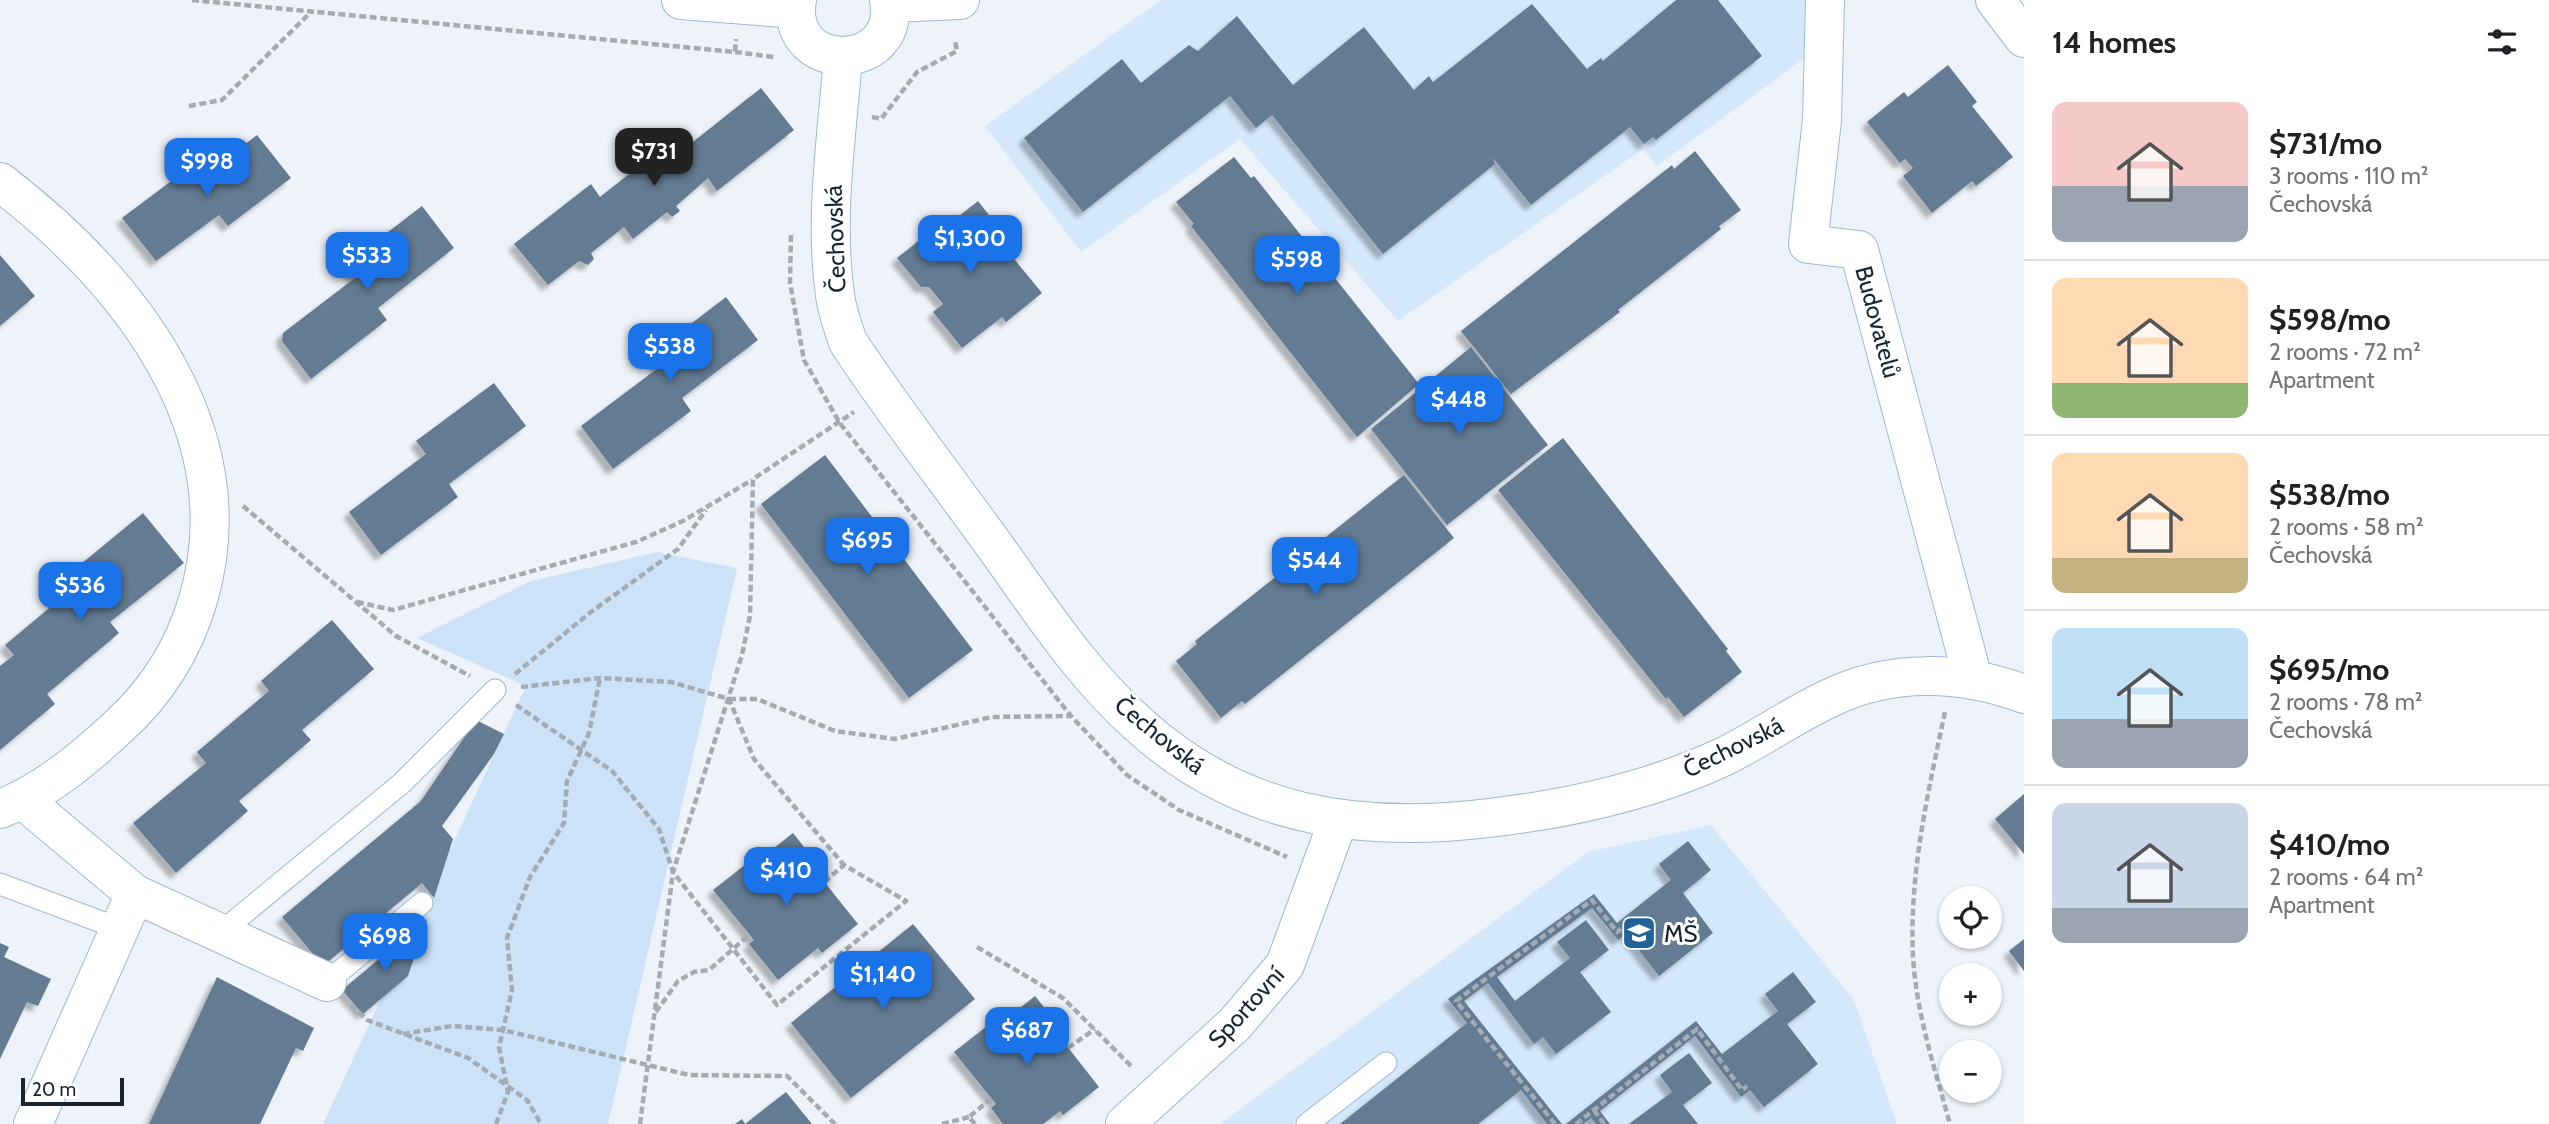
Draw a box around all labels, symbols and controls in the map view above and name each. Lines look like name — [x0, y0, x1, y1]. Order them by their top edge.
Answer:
icon: filters — [2483, 23, 2521, 61]
text: 14 homes — [2052, 24, 2176, 61]
text: $731/mo — [2269, 125, 2382, 162]
pin: $731 — [613, 128, 695, 188]
icon: home — [2108, 130, 2192, 214]
text: $731 — [631, 137, 677, 165]
pin: $998 — [166, 138, 248, 198]
text: $998 — [180, 147, 234, 175]
text: 3 rooms · 110 m² — [2269, 162, 2428, 190]
street label: Čechovská — [819, 184, 851, 293]
text: Čechovská — [2269, 190, 2372, 218]
pin: $1,300 — [913, 216, 1027, 275]
text: $1,300 — [934, 224, 1006, 252]
pin: $533 — [326, 232, 408, 292]
pin: $598 — [1256, 236, 1338, 296]
text: $533 — [342, 241, 392, 269]
text: $598 — [1271, 245, 1323, 273]
street label: Budovatelů — [1849, 263, 1907, 381]
text: $598/mo — [2269, 301, 2391, 338]
icon: home — [2108, 306, 2192, 390]
pin: $538 — [629, 324, 711, 383]
text: $538 — [644, 332, 696, 360]
text: 2 rooms · 72 m² — [2269, 338, 2421, 366]
text: Apartment — [2269, 366, 2374, 394]
pin: $448 — [1418, 376, 1500, 436]
text: $448 — [1431, 385, 1487, 413]
text: $538/mo — [2269, 476, 2390, 513]
icon: home — [2108, 481, 2192, 565]
text: 2 rooms · 58 m² — [2269, 513, 2423, 541]
pin: $695 — [826, 518, 908, 577]
text: $695 — [841, 526, 893, 554]
pin: $544 — [1274, 538, 1356, 597]
text: Čechovská — [2269, 541, 2372, 569]
text: $544 — [1288, 546, 1342, 574]
pin: $536 — [39, 562, 121, 622]
text: $536 — [54, 571, 106, 599]
text: $695/mo — [2269, 651, 2389, 688]
icon: home — [2108, 656, 2192, 740]
text: 2 rooms · 78 m² — [2269, 688, 2423, 716]
street label: Čechovská — [1109, 690, 1211, 780]
street label: Čechovská — [1678, 710, 1788, 784]
text: Čechovská — [2269, 716, 2372, 744]
text: $410/mo — [2269, 826, 2390, 863]
icon: home — [2108, 831, 2192, 915]
pin: $410 — [745, 848, 827, 907]
text: $410 — [760, 856, 812, 884]
text: 2 rooms · 64 m² — [2269, 863, 2423, 891]
map controls — [1939, 886, 2002, 1103]
button: locate — [1939, 886, 2002, 949]
text: Apartment — [2269, 891, 2374, 919]
pin: $698 — [344, 914, 426, 973]
school or university icon: MŠ — [1620, 914, 1658, 952]
place label: MŠ — [1664, 919, 1698, 948]
text: $698 — [358, 922, 412, 950]
pin: $1,140 — [826, 951, 940, 1011]
text: $1,140 — [850, 960, 916, 988]
street label: Sportovní — [1202, 960, 1290, 1054]
button: + — [1939, 963, 2002, 1026]
pin: $687 — [986, 1007, 1068, 1067]
text: $687 — [1001, 1016, 1053, 1044]
button: − — [1939, 1040, 2002, 1103]
scale bar — [21, 1075, 124, 1107]
text: 20 m — [32, 1078, 76, 1101]

